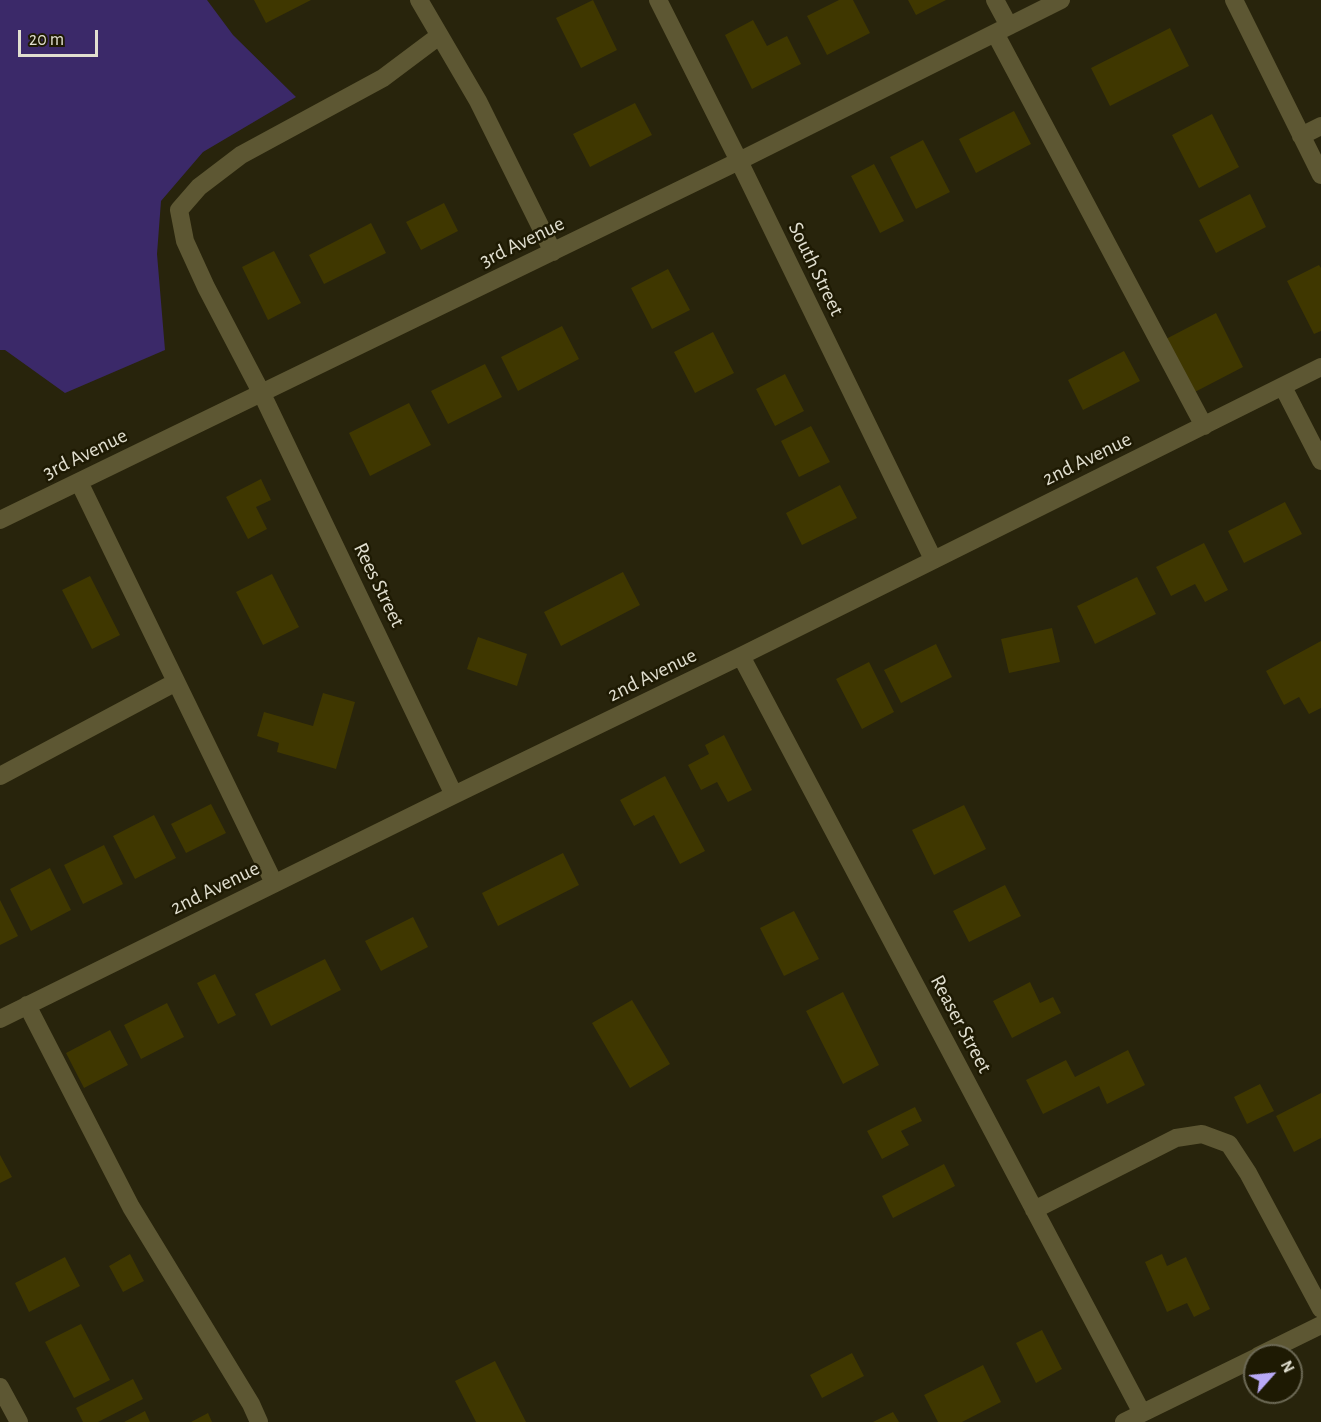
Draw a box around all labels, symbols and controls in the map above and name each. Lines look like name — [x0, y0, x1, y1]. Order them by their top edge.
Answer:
scale bar — [21, 18, 100, 56]
text: 20 m — [29, 31, 64, 49]
street label: 3rd Avenue — [476, 211, 568, 273]
street label: South Street — [783, 218, 849, 320]
street label: 3rd Avenue — [39, 423, 131, 485]
street label: 2nd Avenue — [1038, 427, 1136, 491]
street label: Rees Street — [348, 539, 410, 631]
street label: 2nd Avenue — [603, 643, 701, 707]
street label: 2nd Avenue — [166, 856, 264, 920]
street label: Reaser Street — [925, 971, 997, 1077]
north arrow — [1243, 1344, 1303, 1404]
text: N — [1278, 1358, 1297, 1375]

